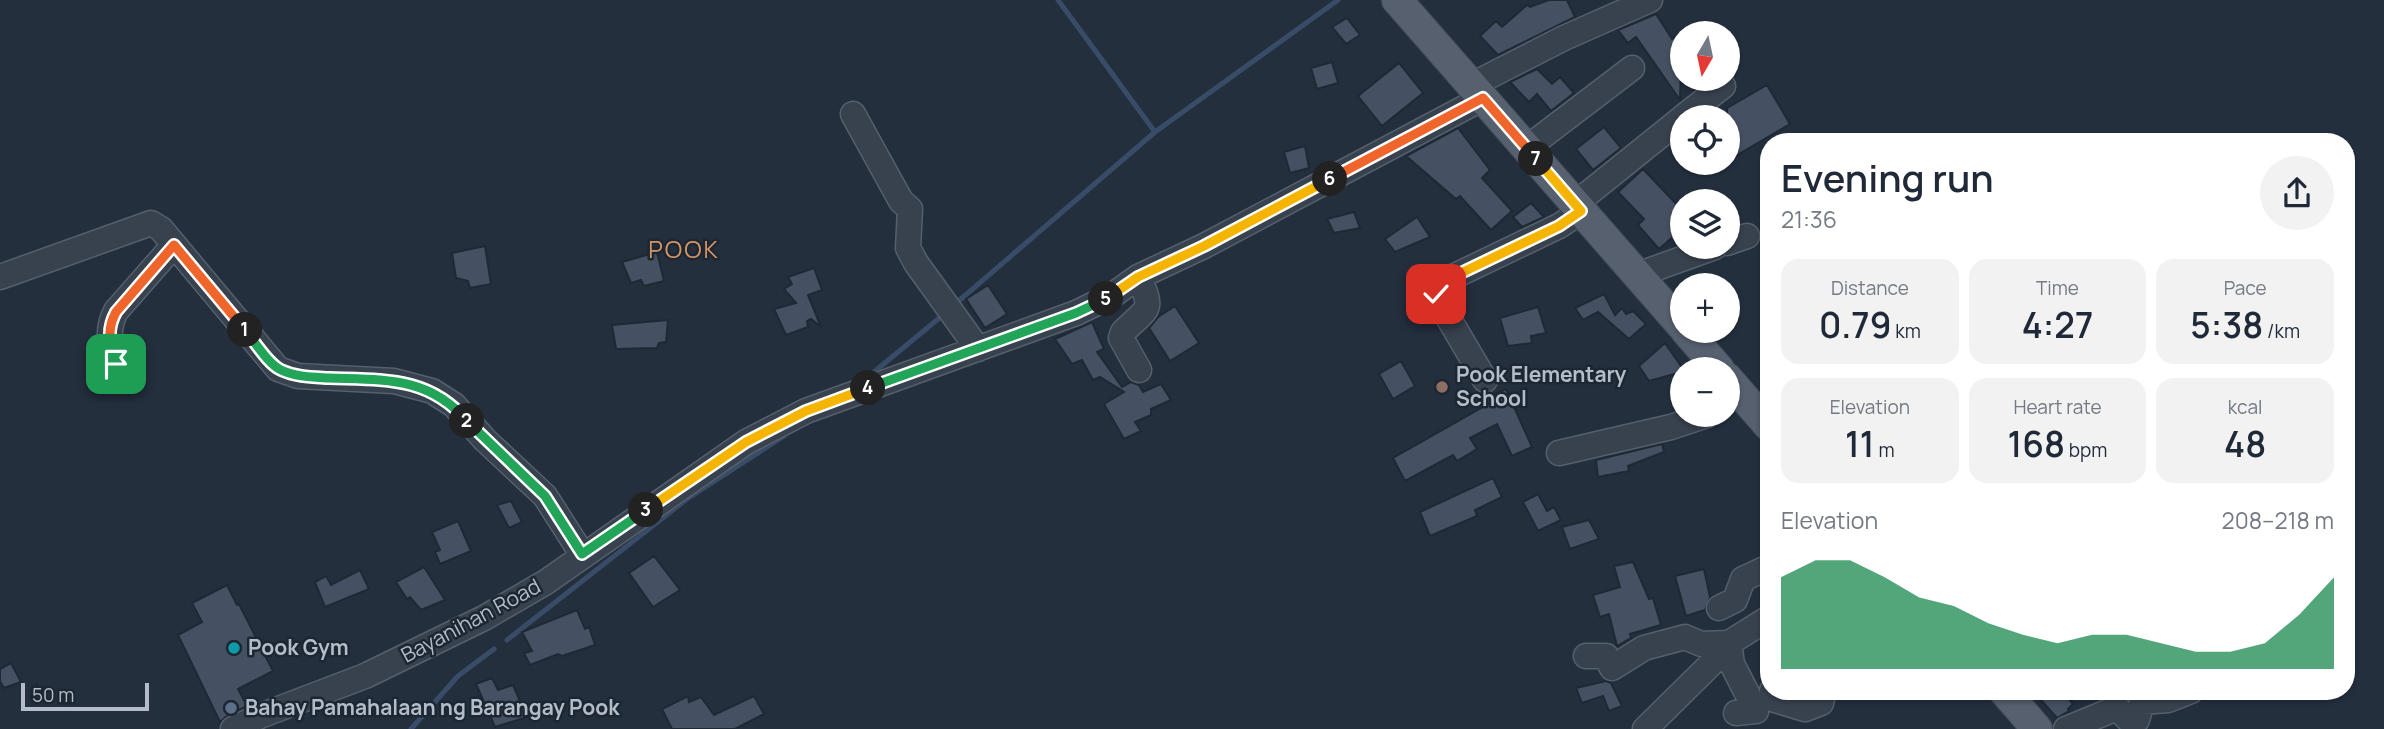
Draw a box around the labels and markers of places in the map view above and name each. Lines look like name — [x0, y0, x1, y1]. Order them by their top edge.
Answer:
pin: 7 — [1518, 142, 1554, 176]
pin: 6 — [1312, 162, 1348, 196]
pin — [1406, 264, 1466, 324]
pin: 5 — [1088, 282, 1124, 316]
pin: 1 — [228, 312, 262, 348]
pin — [86, 334, 146, 394]
place label: Pook Elementary School — [1456, 360, 1627, 412]
pin: 4 — [850, 370, 886, 406]
marker: Pook Elementary School — [1434, 379, 1450, 395]
pin: 2 — [449, 404, 484, 438]
pin: 3 — [628, 492, 664, 528]
place label: Pook Gym — [248, 633, 349, 661]
marker: Pook Gym — [226, 640, 242, 656]
place label: Bahay Pamahalaan ng Barangay Pook — [245, 693, 620, 721]
marker: Bahay Pamahalaan ng Barangay Pook — [223, 700, 239, 716]

